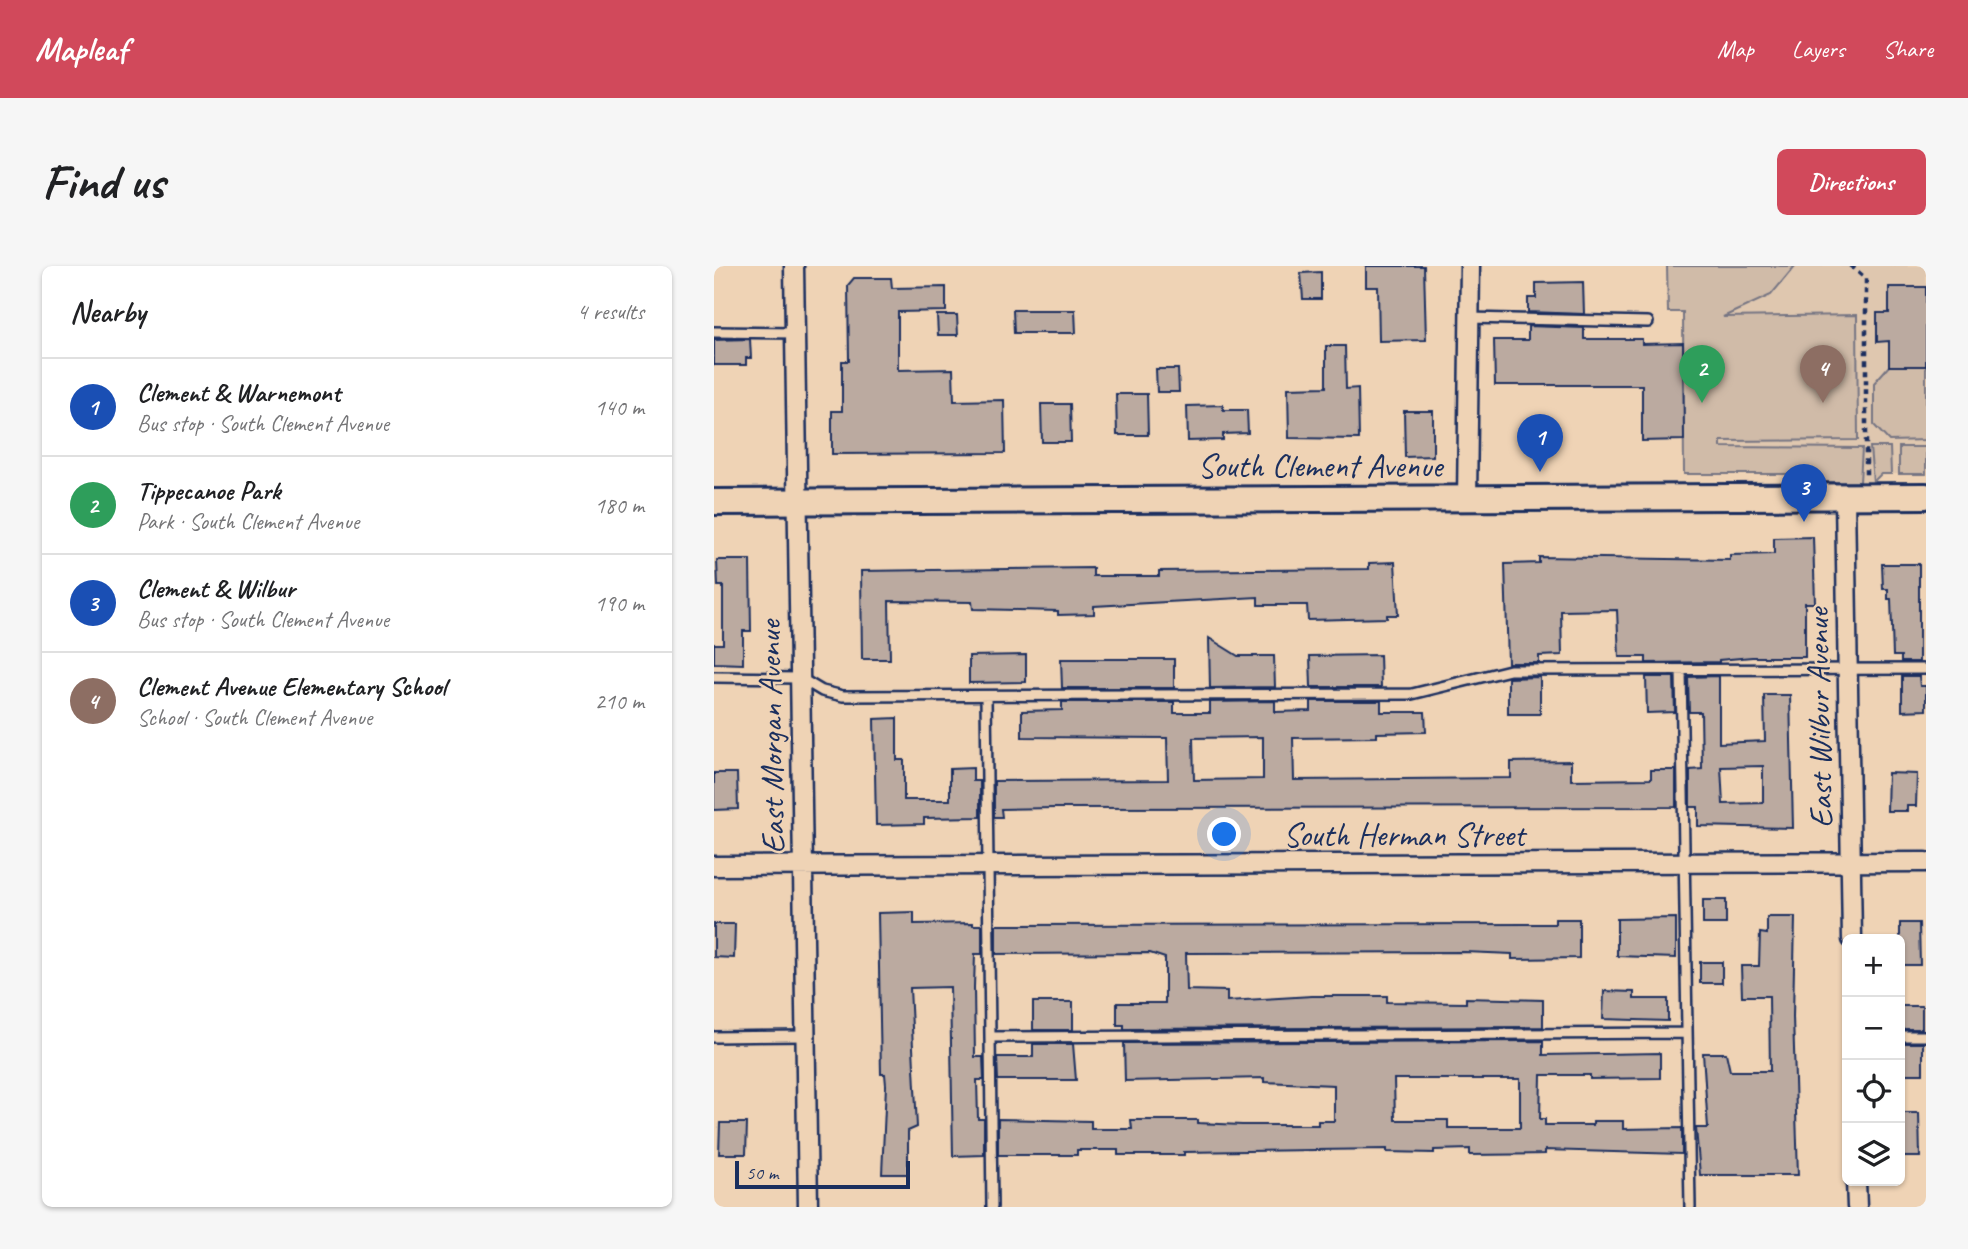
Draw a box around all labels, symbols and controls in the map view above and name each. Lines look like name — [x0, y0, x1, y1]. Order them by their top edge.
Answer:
text: Mapleaf — [35, 28, 127, 70]
text: Map — [1717, 34, 1754, 64]
text: Layers — [1792, 34, 1845, 64]
text: Share — [1883, 34, 1933, 64]
button: Directions — [1777, 149, 1926, 215]
text: Find us — [42, 151, 164, 213]
text: Nearby — [70, 293, 146, 331]
text: 4 results — [577, 297, 644, 326]
pin: 2 — [1679, 345, 1725, 403]
pin: 4 — [1800, 345, 1846, 403]
text: Clement & Warnemont — [137, 376, 340, 409]
text: 1 — [88, 393, 98, 422]
text: 140 m — [595, 393, 644, 422]
text: Bus stop · South Clement Avenue — [137, 409, 389, 438]
pin: 1 — [1517, 414, 1563, 472]
street label: South Clement Avenue — [1198, 445, 1445, 487]
pin: 3 — [1781, 464, 1827, 522]
text: Tippecanoe Park — [137, 474, 281, 507]
text: 2 — [88, 491, 98, 520]
text: 180 m — [595, 491, 644, 520]
text: Park · South Clement Avenue — [137, 507, 359, 536]
text: Clement & Wilbur — [137, 572, 295, 605]
text: 3 — [88, 589, 98, 618]
text: 190 m — [595, 589, 644, 618]
text: Bus stop · South Clement Avenue — [137, 605, 389, 634]
street label: East Wilbur Avenue — [1796, 605, 1842, 828]
street label: East Morgan Avenue — [748, 618, 794, 854]
text: Clement Avenue Elementary School — [137, 670, 446, 703]
text: 4 — [88, 687, 98, 716]
text: 210 m — [595, 687, 644, 716]
text: School · South Clement Avenue — [137, 703, 372, 732]
street label: South Herman Street — [1283, 814, 1528, 856]
your location — [1207, 817, 1241, 851]
map controls — [1842, 934, 1905, 1186]
button: + — [1842, 934, 1905, 997]
button: − — [1842, 997, 1905, 1060]
button: locate — [1842, 1060, 1905, 1123]
button: layers — [1842, 1123, 1905, 1186]
scale bar — [735, 1158, 910, 1190]
text: 50 m — [746, 1161, 778, 1185]

